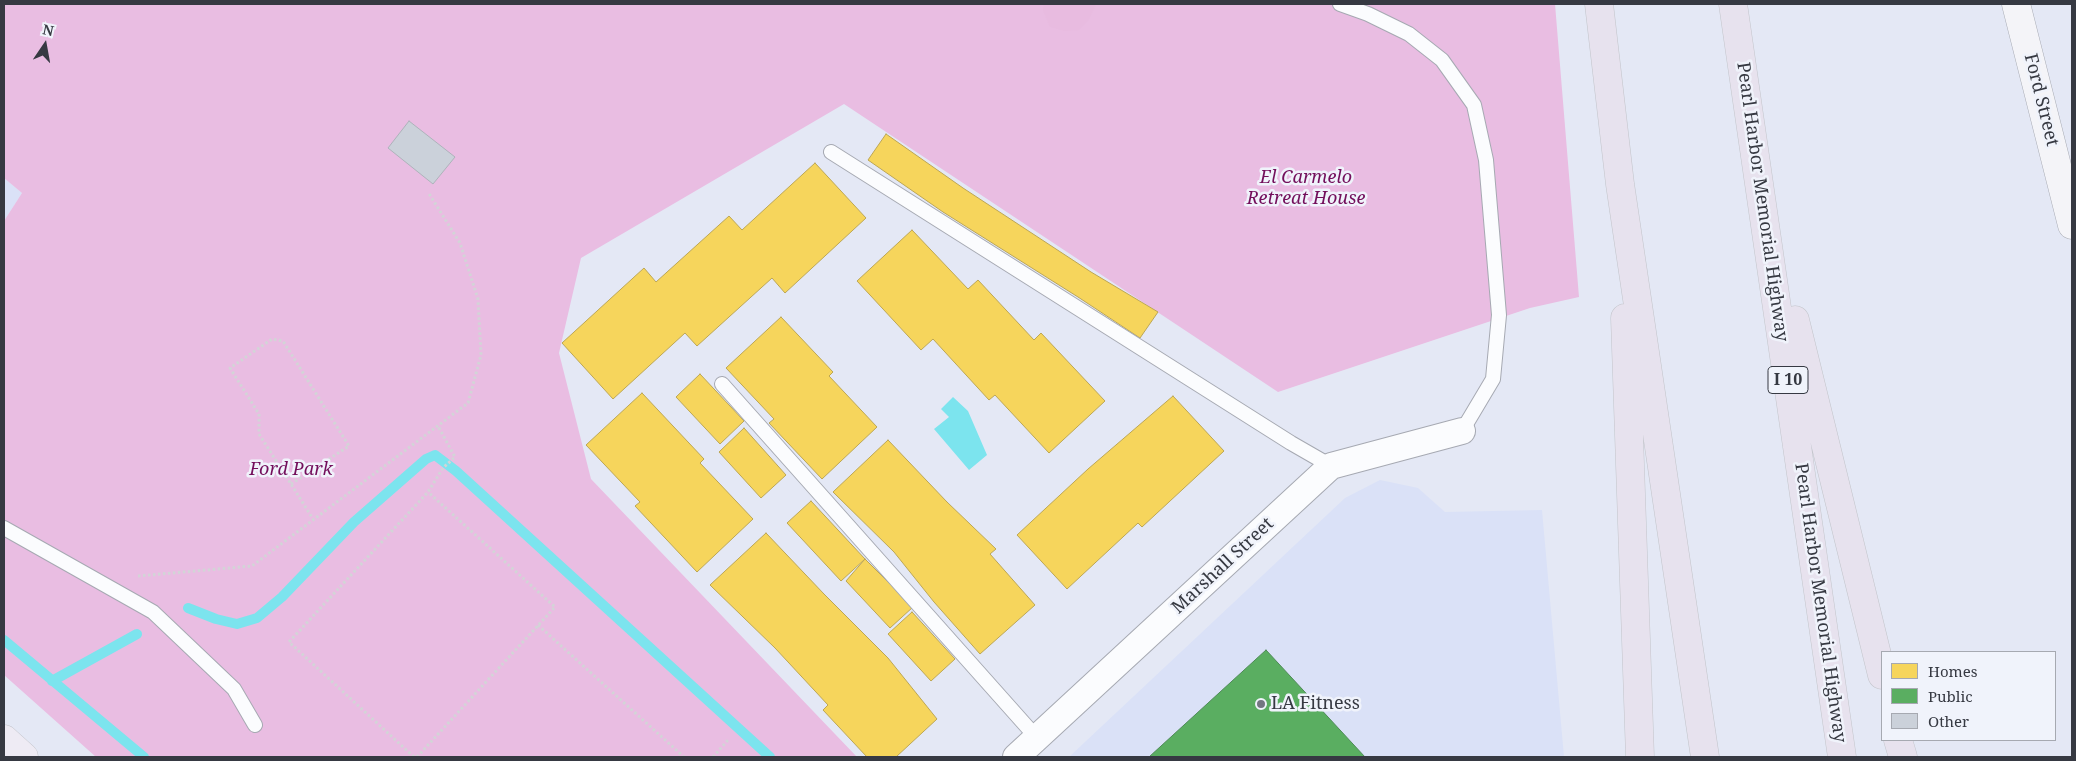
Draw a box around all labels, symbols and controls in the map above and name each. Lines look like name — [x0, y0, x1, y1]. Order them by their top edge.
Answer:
text: N — [41, 19, 56, 40]
north arrow — [20, 20, 70, 70]
street label: Ford Street — [2019, 51, 2063, 149]
street label: Pearl Harbor Memorial Highway — [1732, 61, 1792, 343]
park label: El Carmelo Retreat House — [1247, 167, 1365, 210]
road number: I 10 — [1768, 366, 1808, 394]
park label: Ford Park — [249, 459, 333, 481]
street label: Pearl Harbor Memorial Highway — [1790, 462, 1850, 744]
street label: Marshall Street — [1168, 513, 1278, 619]
legend — [1881, 651, 2056, 741]
text: Homes — [1928, 661, 1978, 681]
text: Public — [1928, 686, 1973, 706]
place label: LA Fitness — [1271, 693, 1360, 715]
marker: LA Fitness — [1255, 698, 1267, 710]
text: Other — [1928, 711, 1969, 731]

